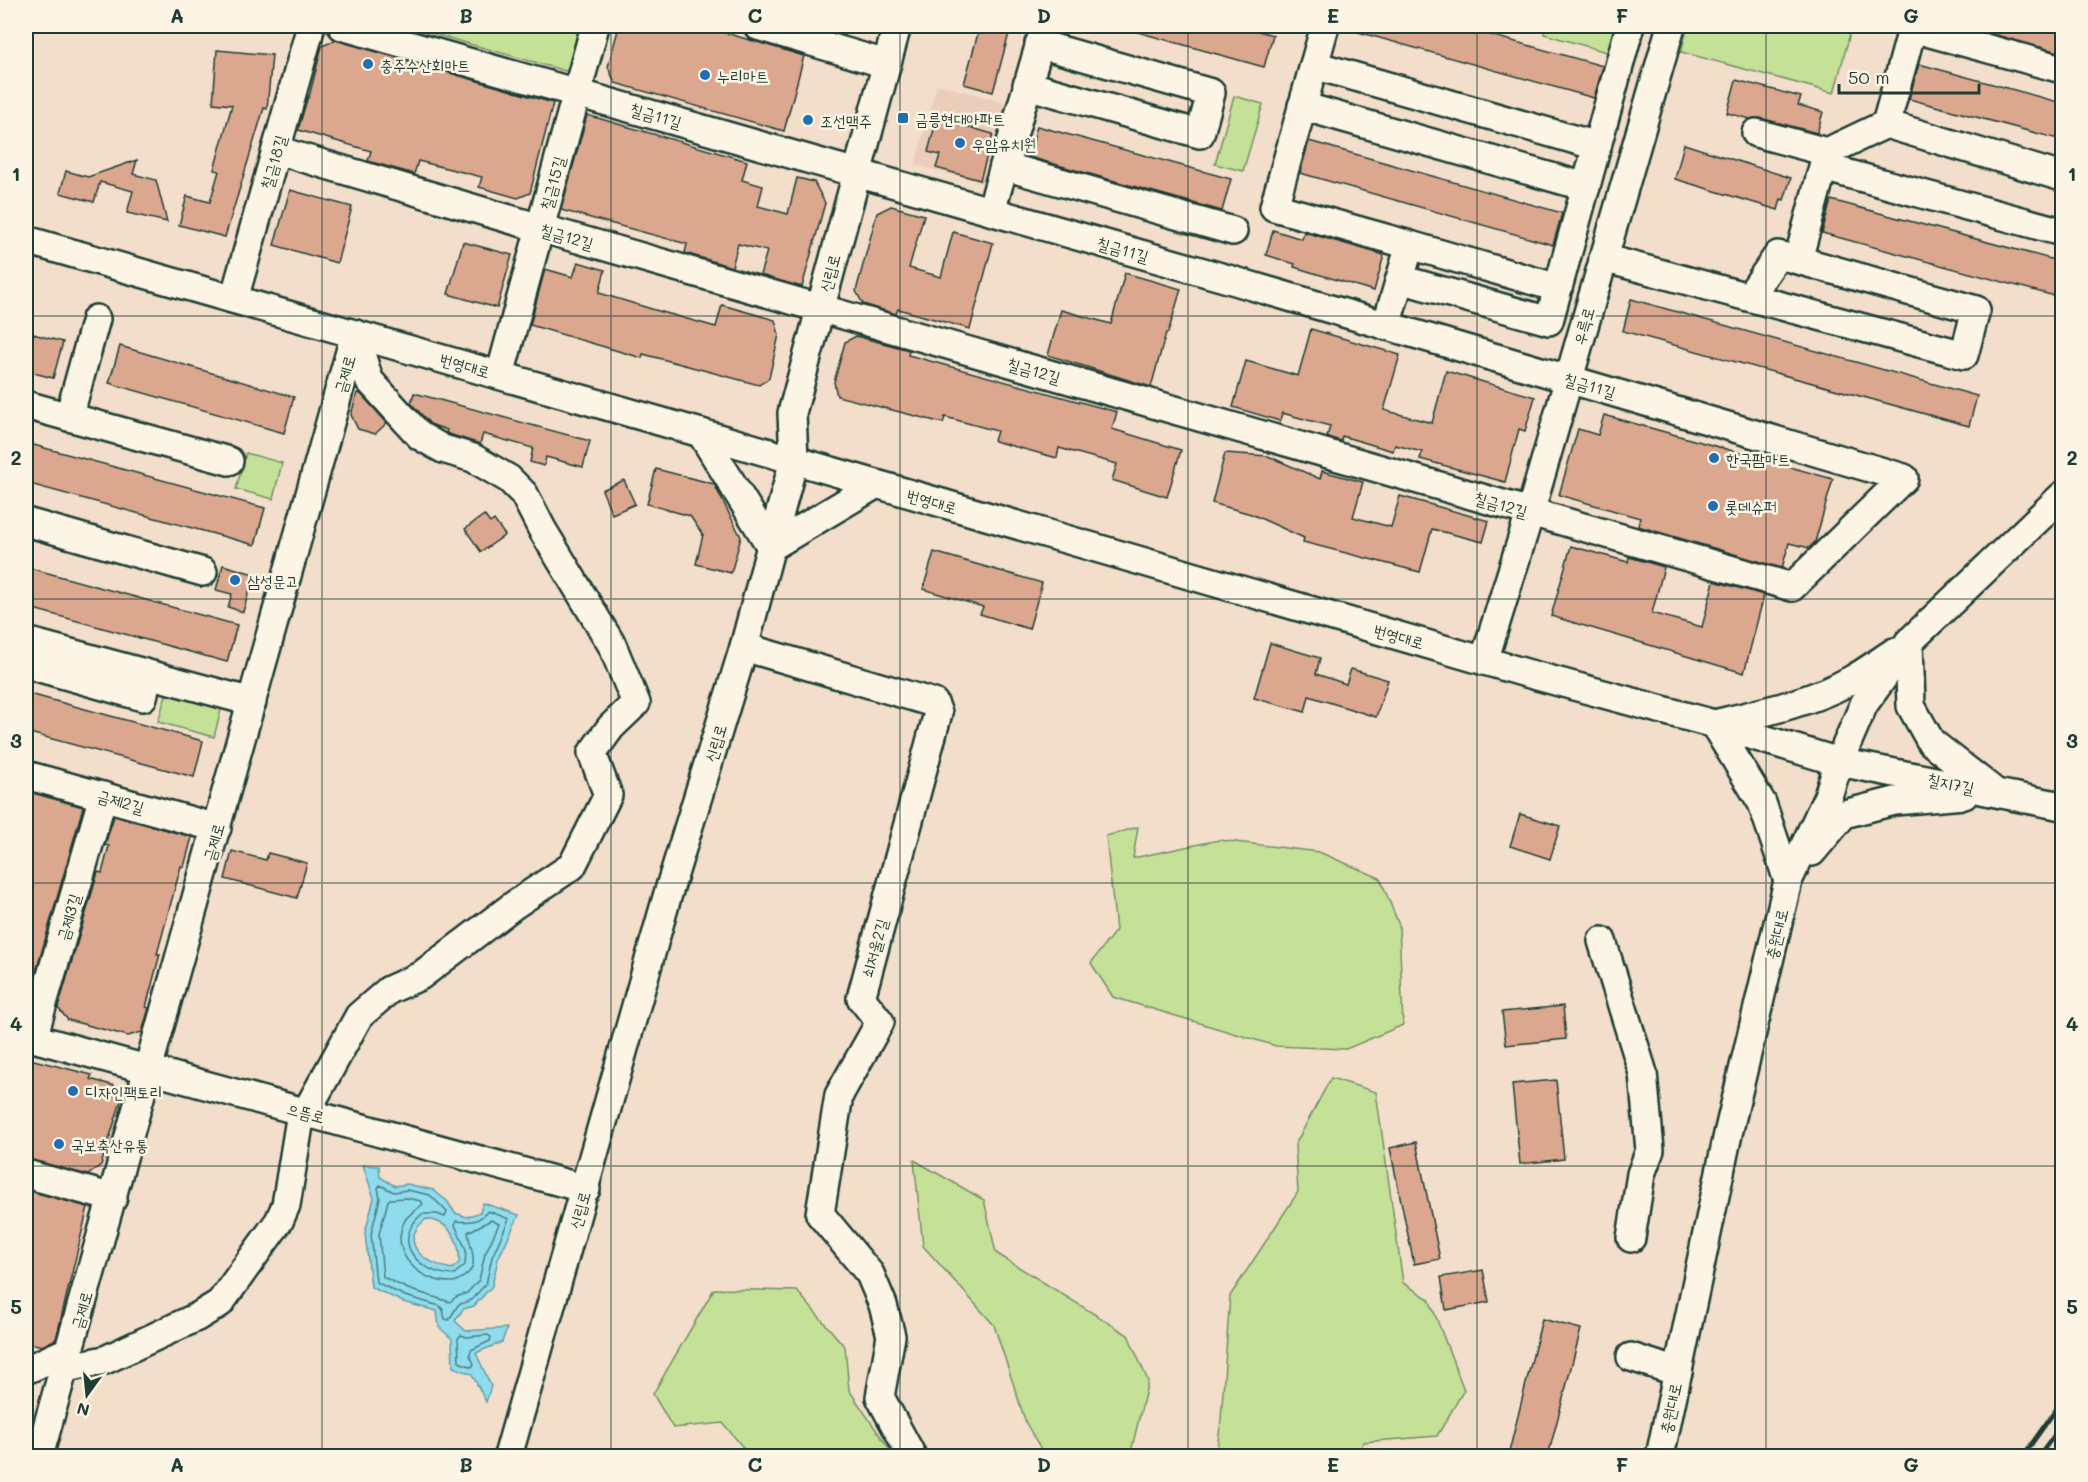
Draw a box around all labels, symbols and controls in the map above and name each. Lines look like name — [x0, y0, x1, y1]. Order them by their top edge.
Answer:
text: A — [170, 2, 184, 28]
text: B — [459, 2, 473, 28]
text: C — [748, 2, 763, 28]
text: D — [1037, 2, 1051, 28]
text: E — [1327, 2, 1339, 28]
text: F — [1616, 2, 1629, 28]
text: G — [1903, 2, 1919, 28]
place label: 충주수산회마트 — [380, 54, 470, 75]
marker: 충주수산회마트 — [361, 57, 375, 71]
scale bar — [1839, 57, 1978, 95]
place label: 누리마트 — [717, 65, 769, 86]
text: 50 m — [1848, 65, 1890, 89]
marker: 누리마트 — [698, 68, 712, 82]
street label: 칠금11길 — [628, 98, 684, 132]
place label: 금릉현대아파트 — [915, 108, 1005, 129]
place label: 조선맥주 — [820, 110, 872, 131]
marker: 금릉현대아파트 — [896, 111, 910, 125]
marker: 조선맥주 — [801, 113, 815, 127]
street label: 칠금18길 — [255, 132, 291, 192]
place label: 우암유치원 — [972, 133, 1036, 154]
marker: 우암유치원 — [953, 136, 967, 150]
street label: 칠금15길 — [535, 154, 569, 212]
text: 1 — [12, 160, 20, 186]
text: 1 — [2068, 160, 2076, 186]
street label: 칠금12길 — [538, 218, 596, 254]
street label: 칠금11길 — [1095, 232, 1151, 266]
street label: 신립로 — [814, 252, 844, 294]
street label: 우륵로 — [1568, 305, 1598, 347]
street label: 번영대로 — [437, 348, 493, 382]
street label: 칠금12길 — [1005, 352, 1063, 388]
street label: 금제로 — [329, 353, 359, 395]
street label: 칠금11길 — [1562, 368, 1618, 402]
text: 2 — [10, 444, 22, 470]
text: 2 — [2066, 444, 2078, 470]
place label: 한국팜마트 — [1726, 448, 1790, 469]
marker: 한국팜마트 — [1707, 451, 1721, 465]
street label: 번영대로 — [904, 484, 960, 518]
street label: 칠금12길 — [1472, 486, 1530, 522]
place label: 롯데슈퍼 — [1725, 496, 1777, 517]
marker: 롯데슈퍼 — [1706, 499, 1720, 513]
place label: 삼성문고 — [247, 570, 299, 591]
marker: 삼성문고 — [228, 573, 242, 587]
street label: 번영대로 — [1371, 619, 1427, 653]
street label: 신립로 — [699, 721, 731, 765]
text: 3 — [10, 727, 22, 753]
text: 3 — [2066, 727, 2078, 753]
street label: 칠지7길 — [1926, 768, 1977, 798]
street label: 금제2길 — [95, 784, 147, 818]
street label: 금제로 — [198, 821, 228, 863]
street label: 금제3길 — [51, 891, 85, 943]
street label: 충원대로 — [1760, 907, 1792, 961]
street label: 쇠저울2길 — [856, 916, 892, 980]
text: 4 — [10, 1010, 23, 1036]
text: 4 — [2066, 1010, 2079, 1036]
place label: 디자인팩토리 — [85, 1081, 162, 1102]
marker: 디자인팩토리 — [66, 1084, 80, 1098]
street label: 으뜸로 — [285, 1097, 327, 1127]
place label: 국보축산유통 — [71, 1134, 148, 1155]
marker: 국보축산유통 — [52, 1137, 66, 1151]
street label: 신립로 — [564, 1189, 594, 1231]
street label: 금제로 — [66, 1289, 96, 1331]
text: 5 — [10, 1293, 22, 1319]
text: 5 — [2066, 1293, 2078, 1319]
north arrow — [57, 1365, 117, 1425]
street label: 충원대로 — [1654, 1381, 1686, 1435]
text: N — [74, 1398, 92, 1422]
text: A — [170, 1451, 184, 1477]
text: B — [459, 1451, 473, 1477]
text: C — [748, 1451, 763, 1477]
text: D — [1037, 1451, 1051, 1477]
text: E — [1327, 1451, 1339, 1477]
text: F — [1616, 1451, 1629, 1477]
text: G — [1903, 1451, 1919, 1477]

